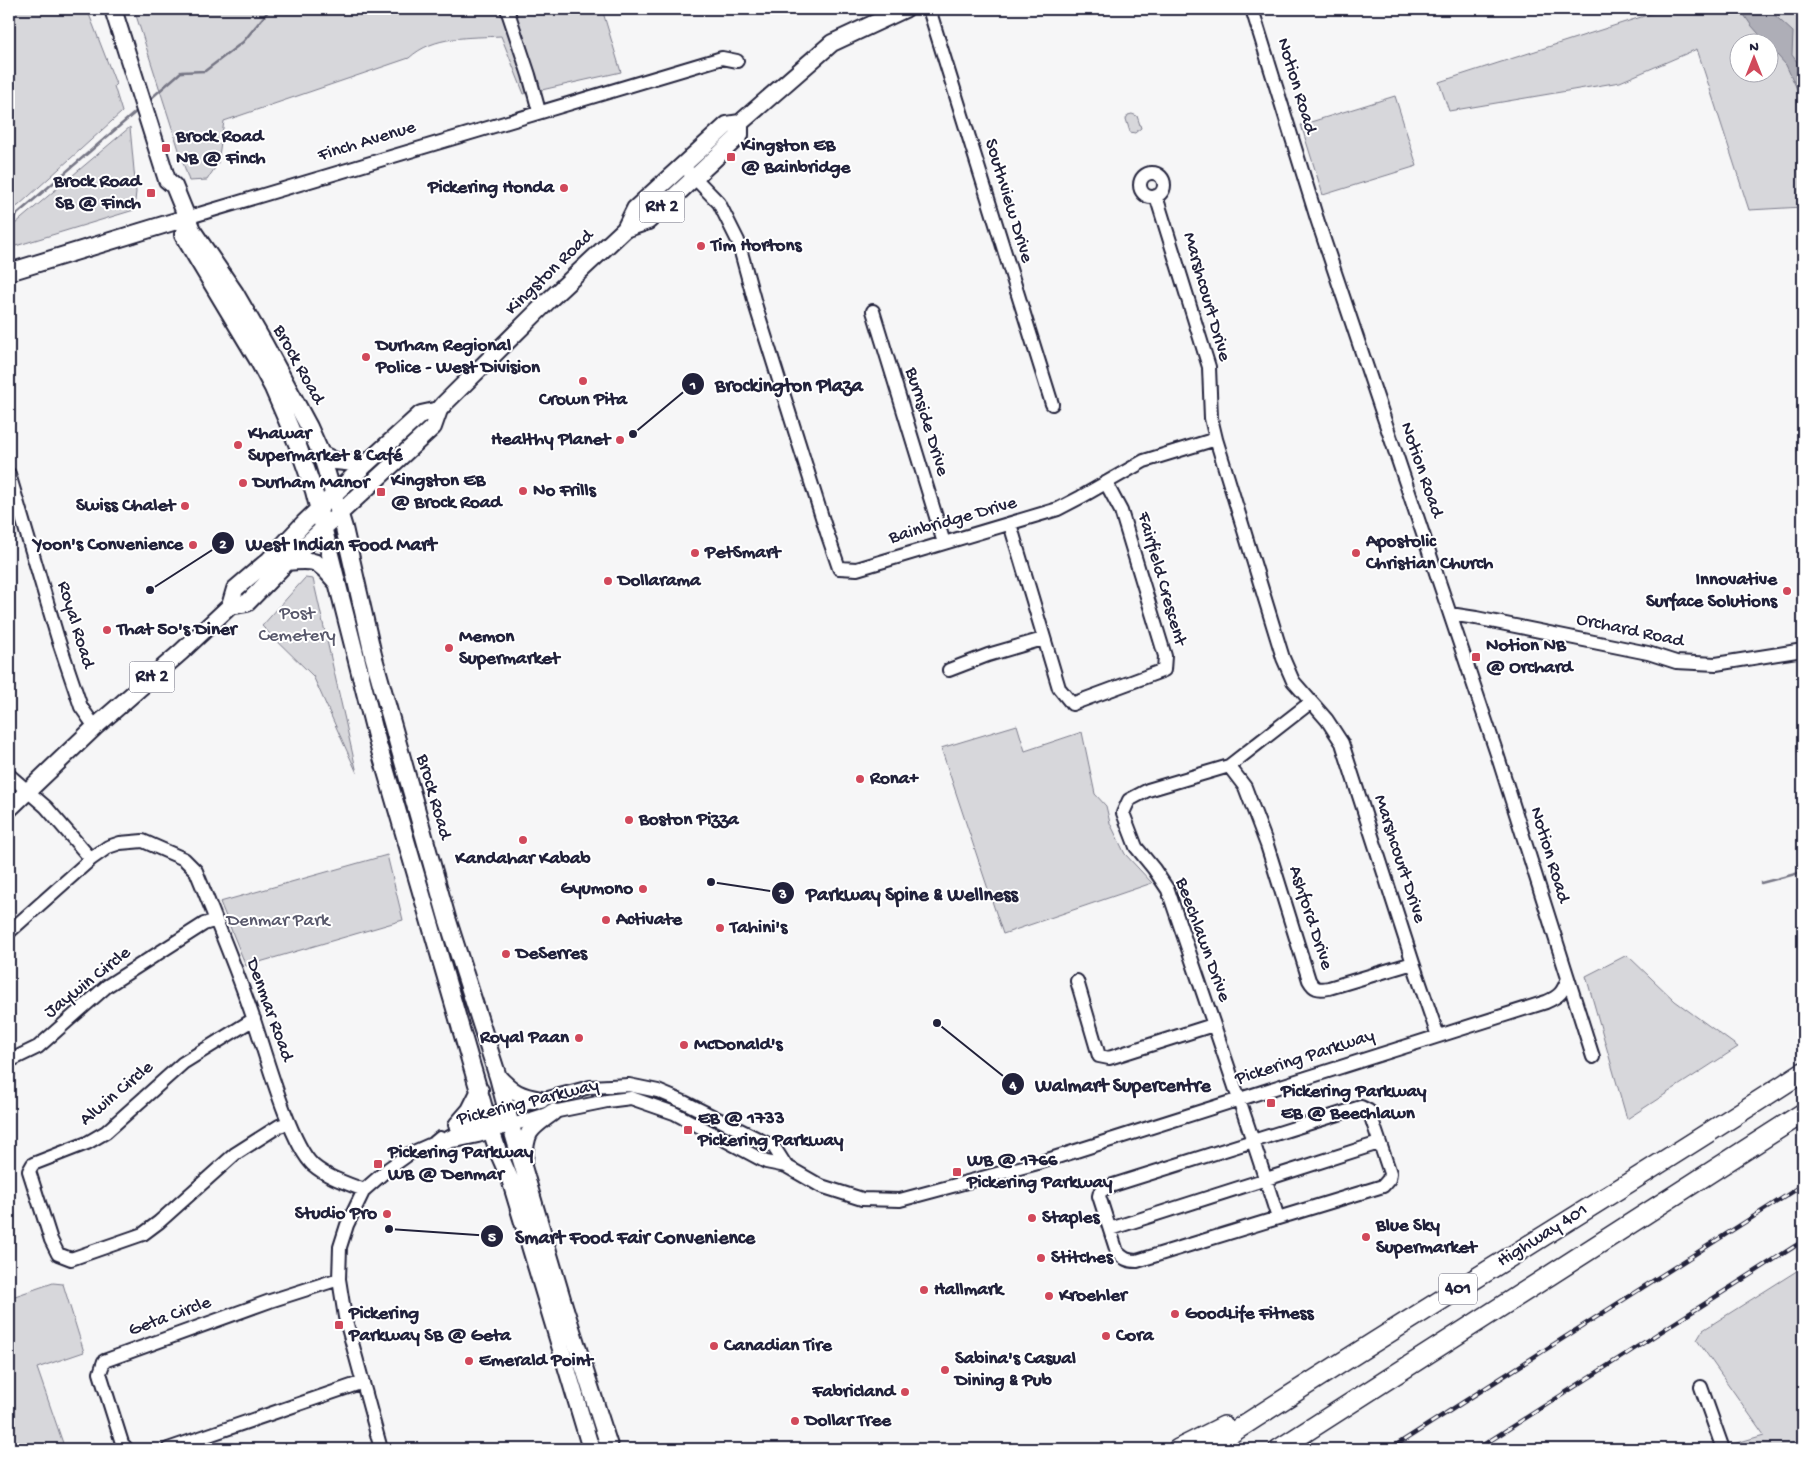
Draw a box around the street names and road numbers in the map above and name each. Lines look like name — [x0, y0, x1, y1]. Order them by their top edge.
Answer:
street label: Notion Road — [1271, 35, 1322, 138]
street label: Finch Avenue — [314, 116, 419, 168]
street label: Southview Drive — [978, 136, 1038, 266]
road number: RH 2 — [640, 192, 684, 222]
street label: Kingston Road — [501, 224, 600, 321]
street label: Marshcourt Drive — [1177, 230, 1235, 364]
street label: Brock Road — [266, 320, 330, 410]
street label: Burnside Drive — [898, 364, 953, 479]
street label: Notion Road — [1394, 419, 1449, 522]
street label: Bainbridge Drive — [885, 492, 1020, 551]
street label: Fairfield Crescent — [1131, 509, 1192, 650]
street label: Royal Road — [51, 579, 100, 673]
street label: Orchard Road — [1574, 608, 1688, 654]
road number: RH 2 — [130, 662, 174, 692]
street label: Brock Road — [410, 751, 457, 844]
street label: Marshcourt Drive — [1367, 792, 1431, 926]
street label: Notion Road — [1524, 804, 1575, 907]
street label: Ashford Drive — [1282, 863, 1338, 973]
street label: Beechlawn Drive — [1169, 874, 1235, 1005]
street label: Jaywin Circle — [40, 942, 136, 1024]
street label: Denmar Road — [239, 953, 299, 1066]
street label: Pickering Parkway — [1231, 1024, 1378, 1092]
street label: Alwin Circle — [75, 1056, 159, 1132]
street label: Pickering Parkway — [454, 1074, 602, 1132]
street label: Highway 401 — [1493, 1199, 1593, 1273]
road number: 401 — [1439, 1274, 1477, 1305]
street label: Geta Circle — [126, 1291, 215, 1343]

